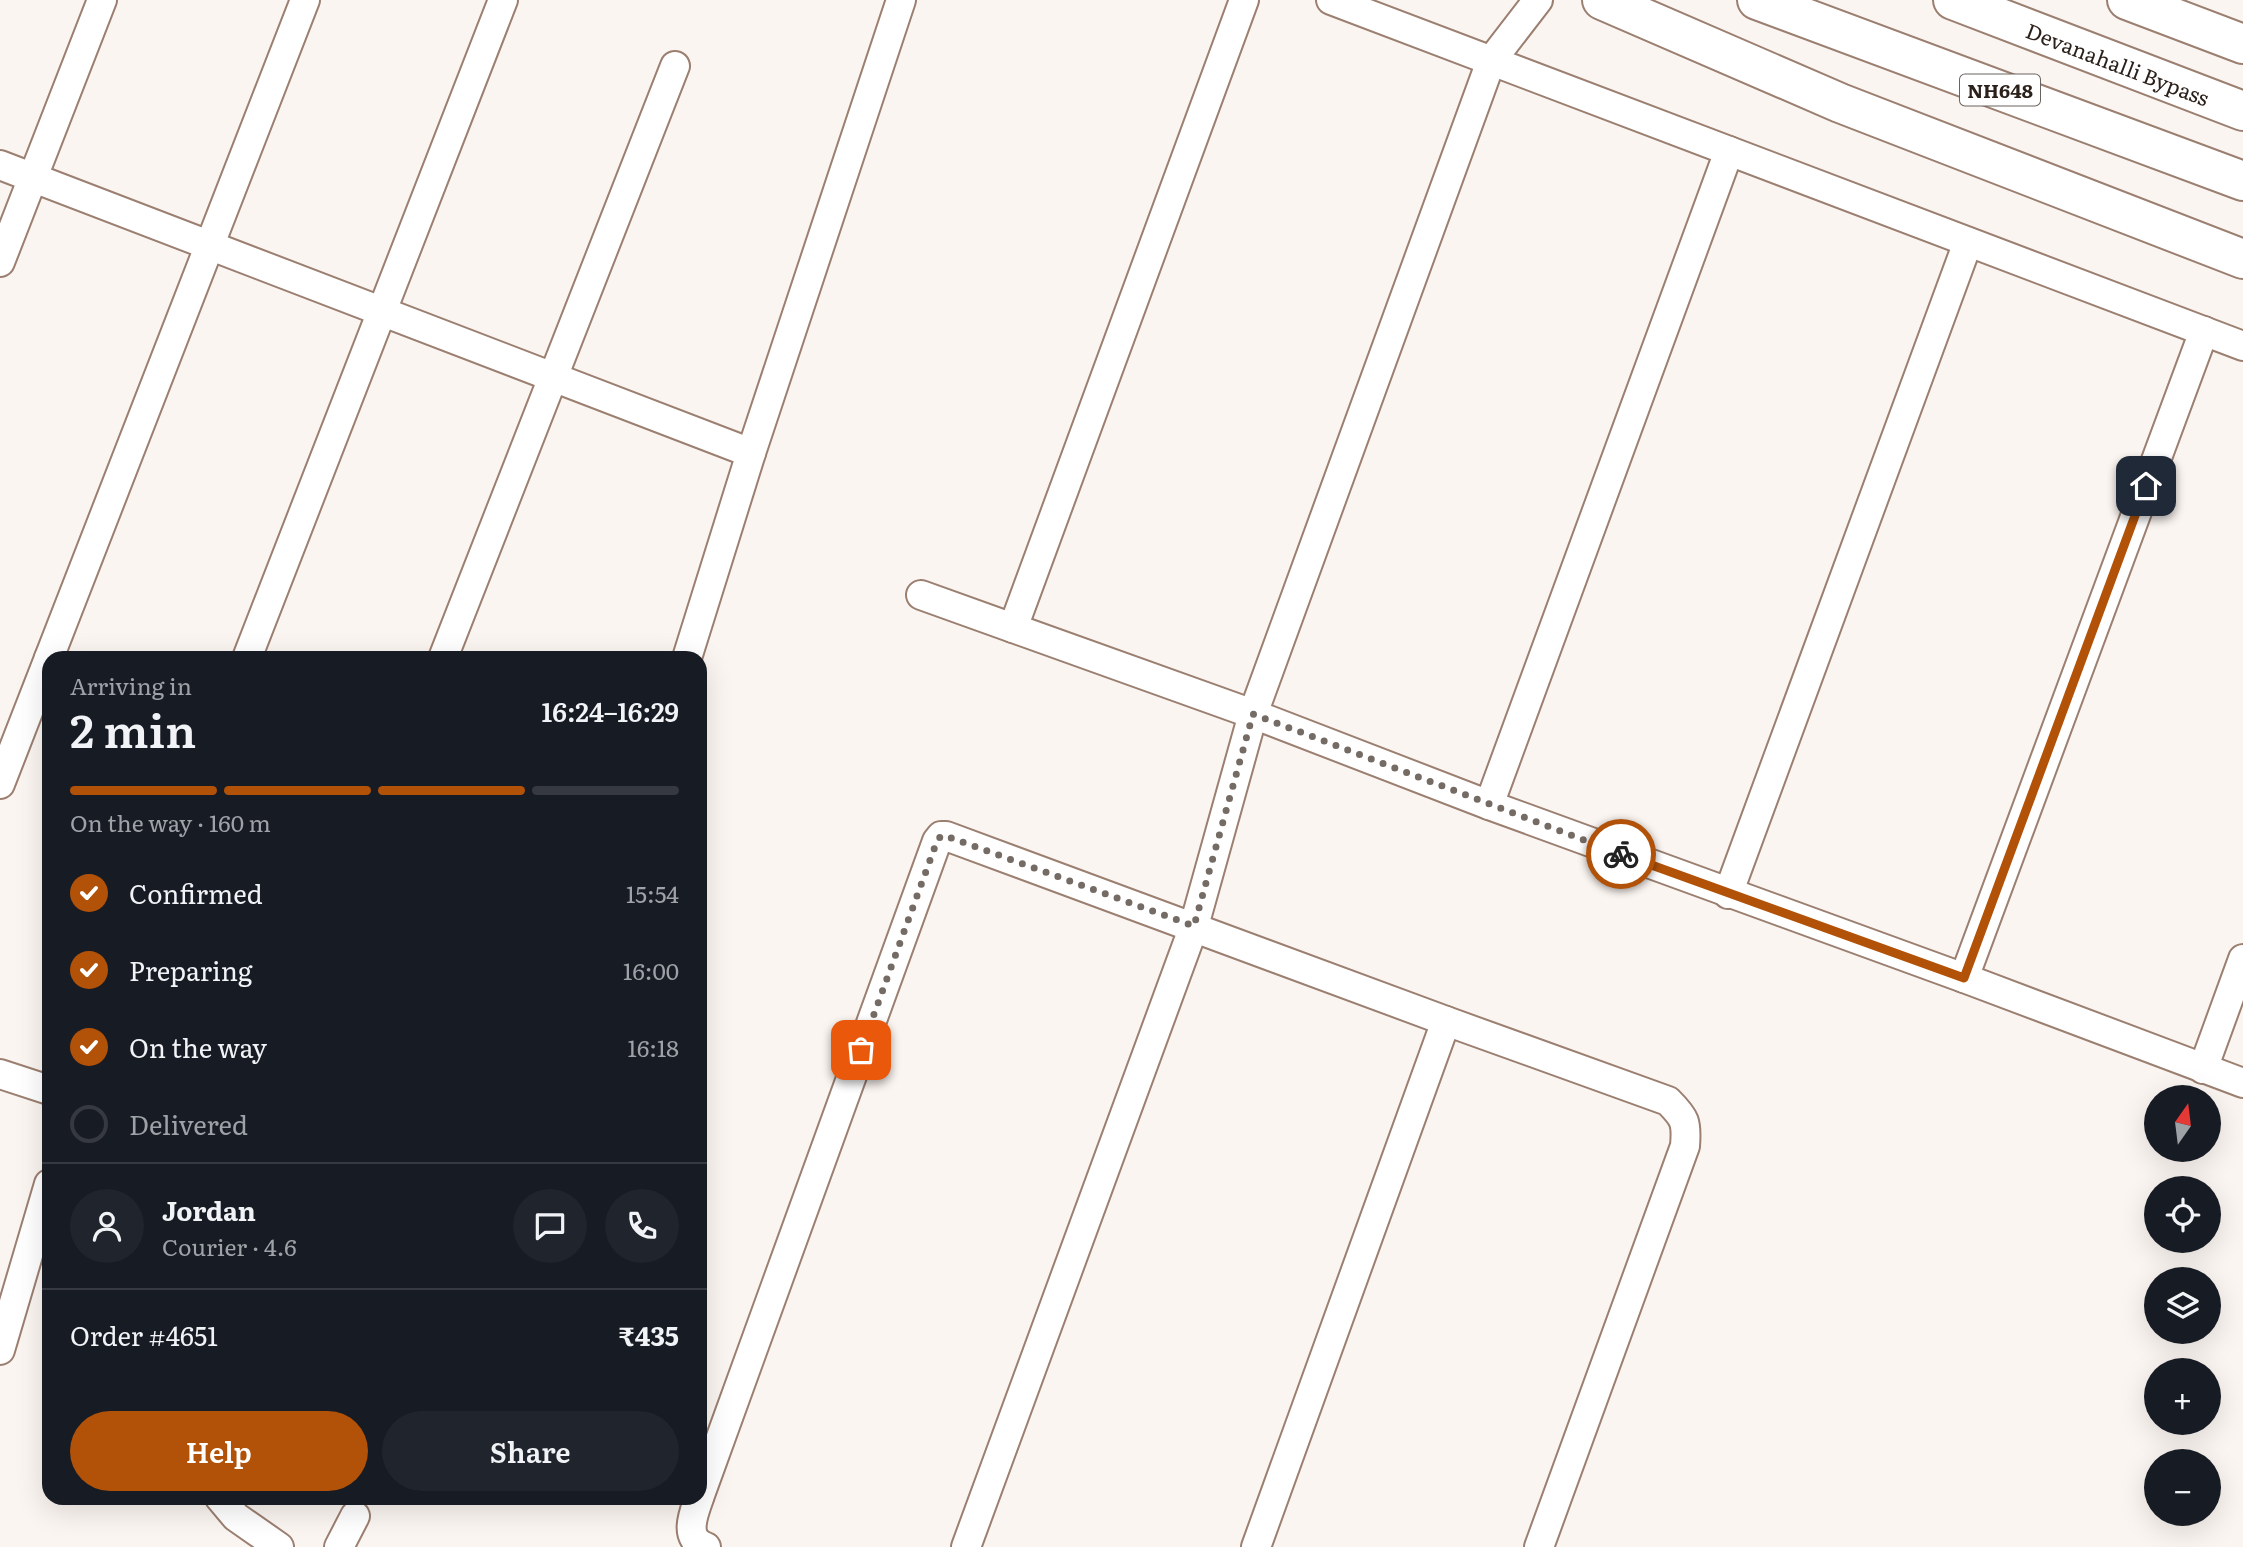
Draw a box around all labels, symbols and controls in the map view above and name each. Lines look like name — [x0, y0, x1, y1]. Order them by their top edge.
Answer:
street label: Devanahalli Bypass — [2022, 14, 2214, 112]
road number: NH648 — [1960, 74, 2040, 106]
pin — [2116, 456, 2176, 516]
icon: home — [2127, 467, 2165, 505]
text: Arriving in — [70, 668, 192, 702]
text: 16:24–16:29 — [542, 691, 679, 730]
text: 2 min — [70, 694, 196, 762]
text: On the way · 160 m — [70, 805, 271, 839]
courier — [1586, 819, 1656, 889]
icon: bike — [1602, 835, 1640, 873]
text: Confirmed — [129, 873, 263, 912]
icon: check — [70, 874, 108, 912]
text: 15:54 — [626, 876, 679, 910]
text: Preparing — [129, 950, 252, 989]
icon: check — [70, 951, 108, 989]
text: 16:00 — [623, 953, 679, 987]
pin — [831, 1020, 891, 1080]
text: On the way — [129, 1027, 267, 1066]
icon: check — [70, 1028, 108, 1066]
text: 16:18 — [628, 1030, 679, 1064]
icon: bag — [842, 1031, 880, 1069]
north arrow — [2144, 1085, 2221, 1162]
map controls — [2144, 1085, 2221, 1526]
text: Delivered — [129, 1104, 248, 1143]
button: locate — [2144, 1176, 2221, 1253]
button: person — [70, 1189, 144, 1263]
button: chat — [513, 1189, 587, 1263]
button: phone — [605, 1189, 679, 1263]
text: Jordan — [162, 1190, 256, 1229]
text: Courier · 4.6 — [162, 1229, 297, 1263]
button: layers — [2144, 1267, 2221, 1344]
text: Order #4651 — [70, 1315, 218, 1354]
text: ₹435 — [619, 1315, 679, 1354]
button: + — [2144, 1358, 2221, 1435]
button: Help — [70, 1411, 368, 1491]
button: Share — [382, 1411, 679, 1491]
button: − — [2144, 1449, 2221, 1526]

